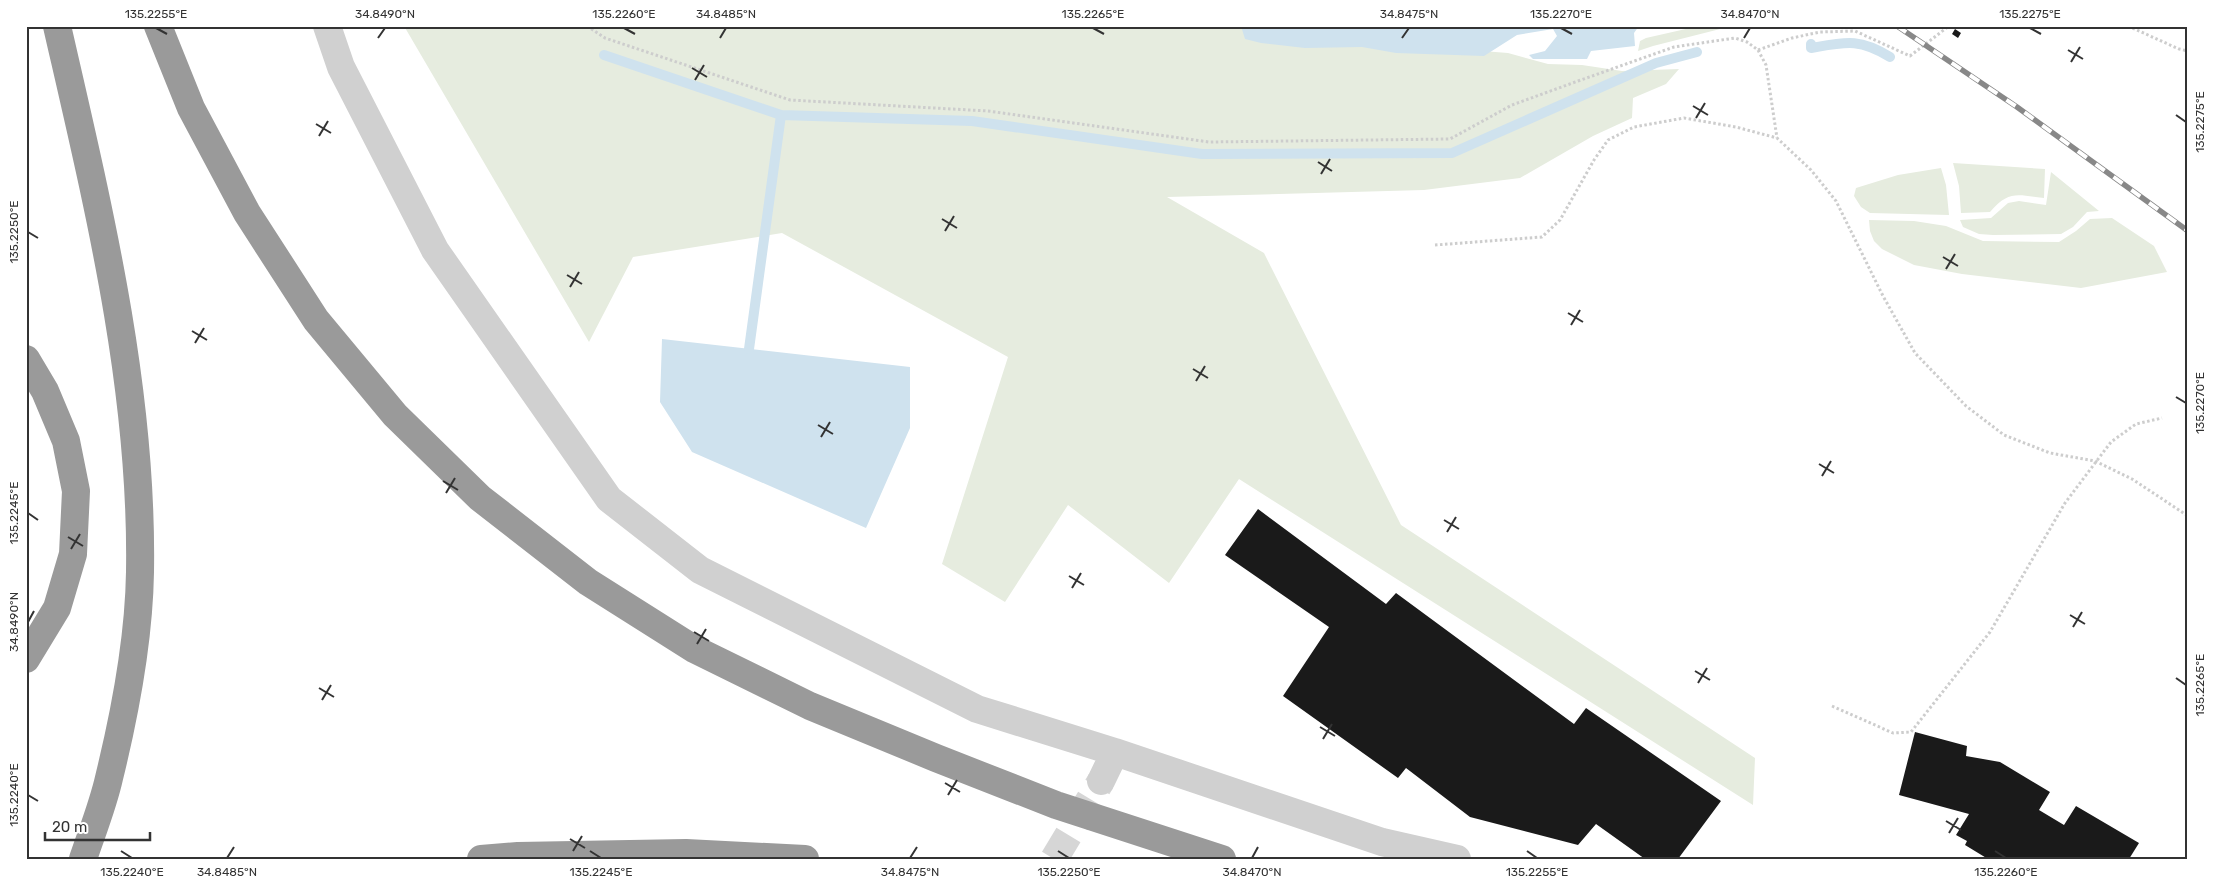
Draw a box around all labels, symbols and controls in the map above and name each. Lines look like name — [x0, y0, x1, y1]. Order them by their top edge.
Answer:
text: 135.2255°E — [125, 7, 187, 21]
text: 34.8490°N — [355, 7, 415, 21]
text: 135.2260°E — [592, 7, 656, 21]
text: 34.8485°N — [696, 7, 756, 21]
text: 135.2265°E — [1062, 7, 1124, 21]
text: 34.8475°N — [1380, 7, 1438, 21]
text: 135.2270°E — [1530, 7, 1592, 21]
text: 34.8470°N — [1720, 7, 1780, 21]
text: 135.2275°E — [1999, 7, 2061, 21]
text: 135.2275°E — [2193, 91, 2207, 153]
text: 135.2250°E — [7, 200, 21, 264]
text: 135.2270°E — [2193, 372, 2207, 434]
text: 135.2245°E — [7, 482, 21, 544]
text: 34.8490°N — [7, 592, 21, 652]
text: 135.2265°E — [2193, 654, 2207, 716]
text: 135.2240°E — [7, 763, 21, 827]
scale bar — [45, 810, 150, 842]
text: 20 m — [52, 818, 87, 836]
text: 135.2240°E — [100, 865, 164, 879]
text: 34.8485°N — [197, 865, 257, 879]
text: 135.2245°E — [570, 865, 632, 879]
text: 34.8475°N — [881, 865, 939, 879]
text: 135.2250°E — [1037, 865, 1101, 879]
text: 34.8470°N — [1222, 865, 1282, 879]
text: 135.2255°E — [1506, 865, 1568, 879]
text: 135.2260°E — [1974, 865, 2038, 879]

